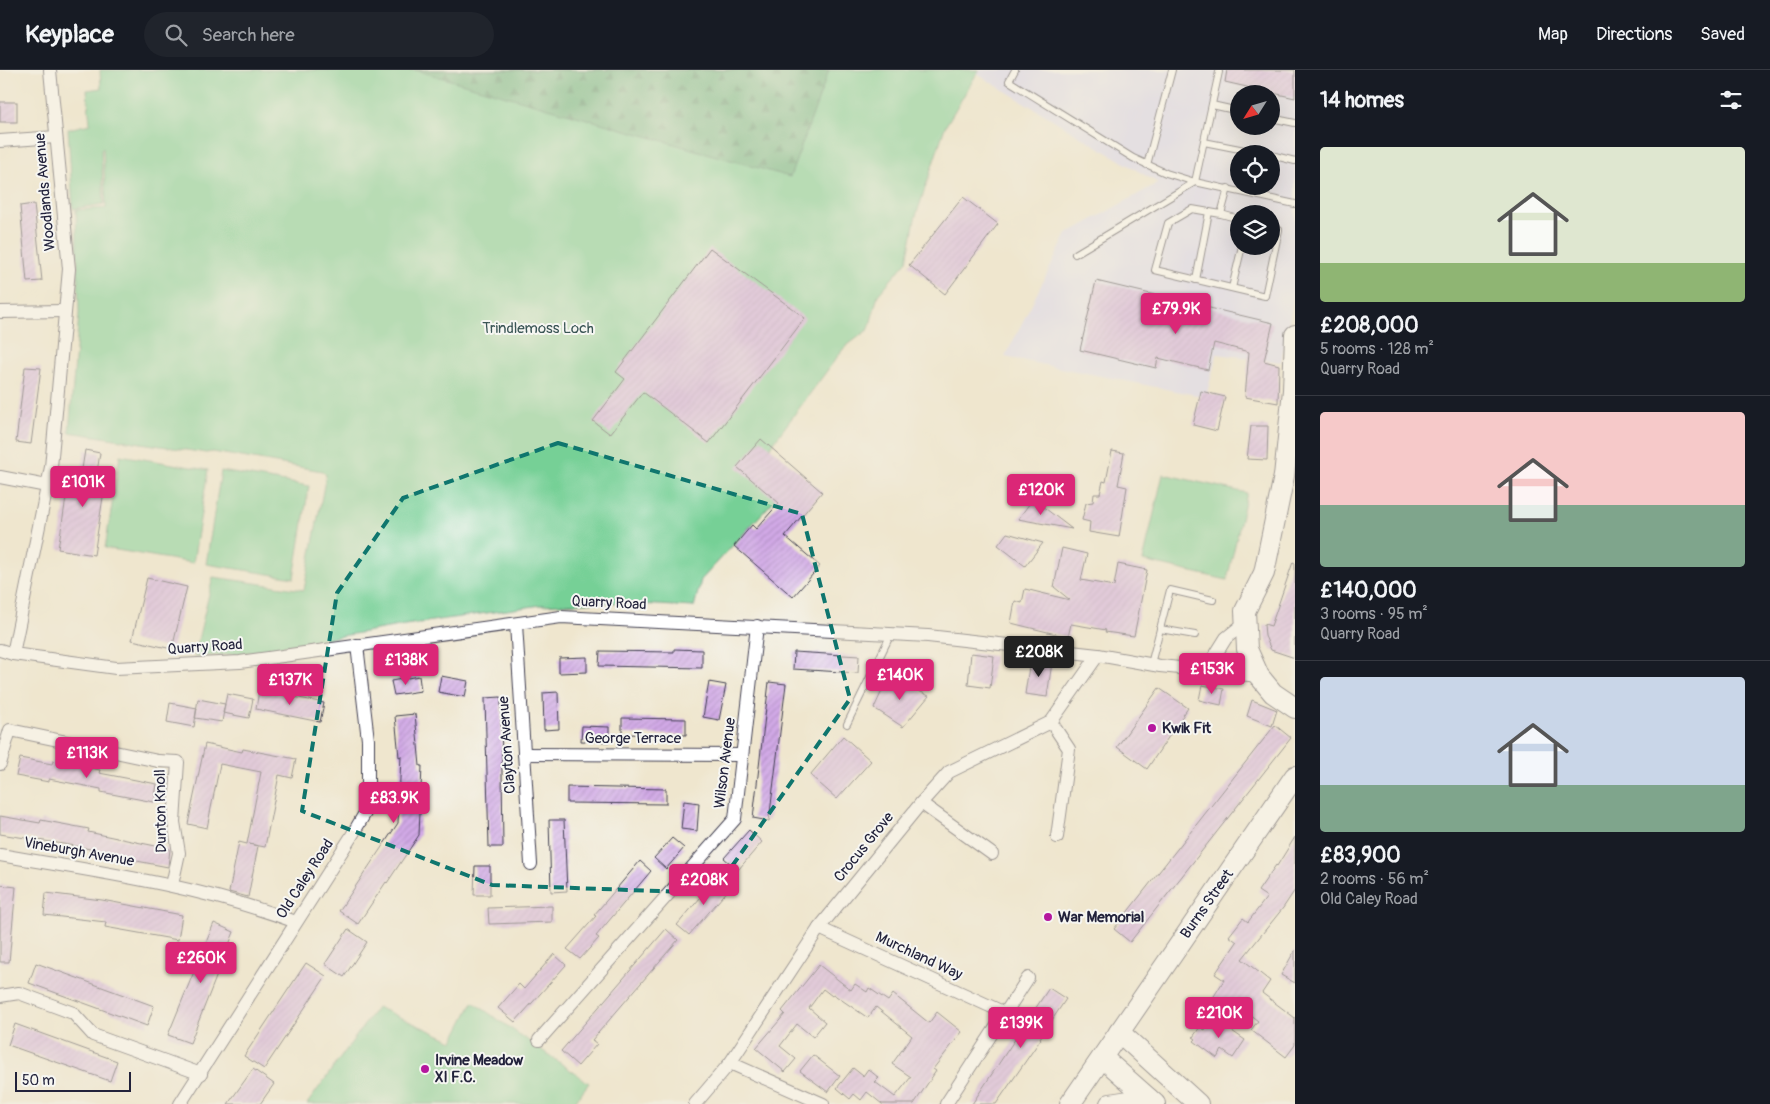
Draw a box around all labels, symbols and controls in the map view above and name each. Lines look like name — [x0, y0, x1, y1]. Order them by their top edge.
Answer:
search box — [144, 12, 494, 57]
text: Keyplace — [25, 20, 114, 49]
icon: search — [162, 21, 190, 49]
text: Search here — [202, 23, 295, 47]
text: Map — [1538, 23, 1568, 46]
text: Directions — [1596, 23, 1672, 46]
text: Saved — [1700, 23, 1745, 46]
north arrow — [1230, 85, 1280, 135]
map controls — [1230, 85, 1280, 255]
icon: filters — [1717, 86, 1745, 114]
text: 14 homes — [1320, 87, 1404, 114]
street label: Woodlands Avenue — [30, 132, 60, 252]
button: locate — [1230, 145, 1280, 195]
icon: home — [1488, 179, 1578, 269]
button: layers — [1230, 205, 1280, 255]
pin: £79.9K — [1135, 292, 1217, 335]
text: £79.9K — [1152, 299, 1200, 319]
text: £208,000 — [1320, 312, 1419, 339]
park label: Trindlemoss Loch — [482, 319, 594, 338]
text: 5 rooms · 128 m² — [1320, 339, 1434, 359]
text: Quarry Road — [1320, 359, 1400, 379]
icon: home — [1488, 445, 1578, 535]
pin: £101K — [48, 466, 118, 508]
text: £101K — [61, 472, 105, 492]
pin: £120K — [1006, 474, 1076, 516]
text: £120K — [1018, 480, 1064, 500]
text: £140,000 — [1320, 577, 1417, 604]
street label: Quarry Road — [571, 592, 647, 614]
text: 3 rooms · 95 m² — [1320, 604, 1428, 624]
text: Quarry Road — [1320, 624, 1400, 644]
street label: Quarry Road — [167, 635, 243, 659]
pin: £208K — [1004, 636, 1074, 678]
text: £208K — [1015, 642, 1063, 662]
pin: £138K — [371, 644, 441, 686]
text: £138K — [384, 650, 428, 670]
pin: £153K — [1177, 652, 1247, 695]
pin: £140K — [865, 658, 935, 701]
text: £153K — [1190, 659, 1234, 679]
pin: £137K — [255, 664, 325, 706]
text: £140K — [877, 665, 923, 685]
text: £137K — [268, 670, 312, 690]
street label: Clayton Avenue — [494, 695, 520, 795]
icon: home — [1488, 710, 1578, 800]
street label: Wilson Avenue — [710, 716, 740, 810]
place label: Kwik Fit — [1162, 719, 1212, 738]
marker: Kwik Fit — [1146, 722, 1158, 734]
street label: George Terrace — [585, 729, 682, 748]
pin: £113K — [52, 736, 122, 779]
text: £113K — [66, 743, 108, 763]
street label: Dunton Knoll — [151, 769, 171, 853]
pin: £83.9K — [353, 782, 435, 824]
text: £83.9K — [370, 788, 418, 808]
street label: Crocus Grove — [830, 808, 898, 886]
street label: Vineburgh Avenue — [22, 833, 136, 871]
street label: Old Caley Road — [272, 835, 338, 923]
text: £83,900 — [1320, 842, 1401, 869]
pin: £208K — [669, 864, 739, 906]
street label: Burns Street — [1176, 865, 1238, 942]
text: 2 rooms · 56 m² — [1320, 869, 1429, 889]
text: £208K — [680, 870, 728, 890]
text: Old Caley Road — [1320, 889, 1418, 909]
place label: War Memorial — [1058, 908, 1144, 927]
marker: War Memorial — [1042, 911, 1054, 923]
street label: Murchland Way — [873, 928, 966, 985]
pin: £260K — [166, 942, 236, 984]
text: £260K — [176, 948, 226, 968]
pin: £210K — [1184, 996, 1254, 1039]
text: £210K — [1196, 1003, 1242, 1023]
pin: £139K — [986, 1006, 1056, 1049]
text: £139K — [999, 1013, 1043, 1033]
place label: Irvine Meadow XI F.C. — [435, 1051, 524, 1087]
marker: Irvine Meadow XI F.C. — [419, 1063, 431, 1075]
scale bar — [15, 1069, 131, 1092]
text: 50 m — [22, 1072, 55, 1089]

